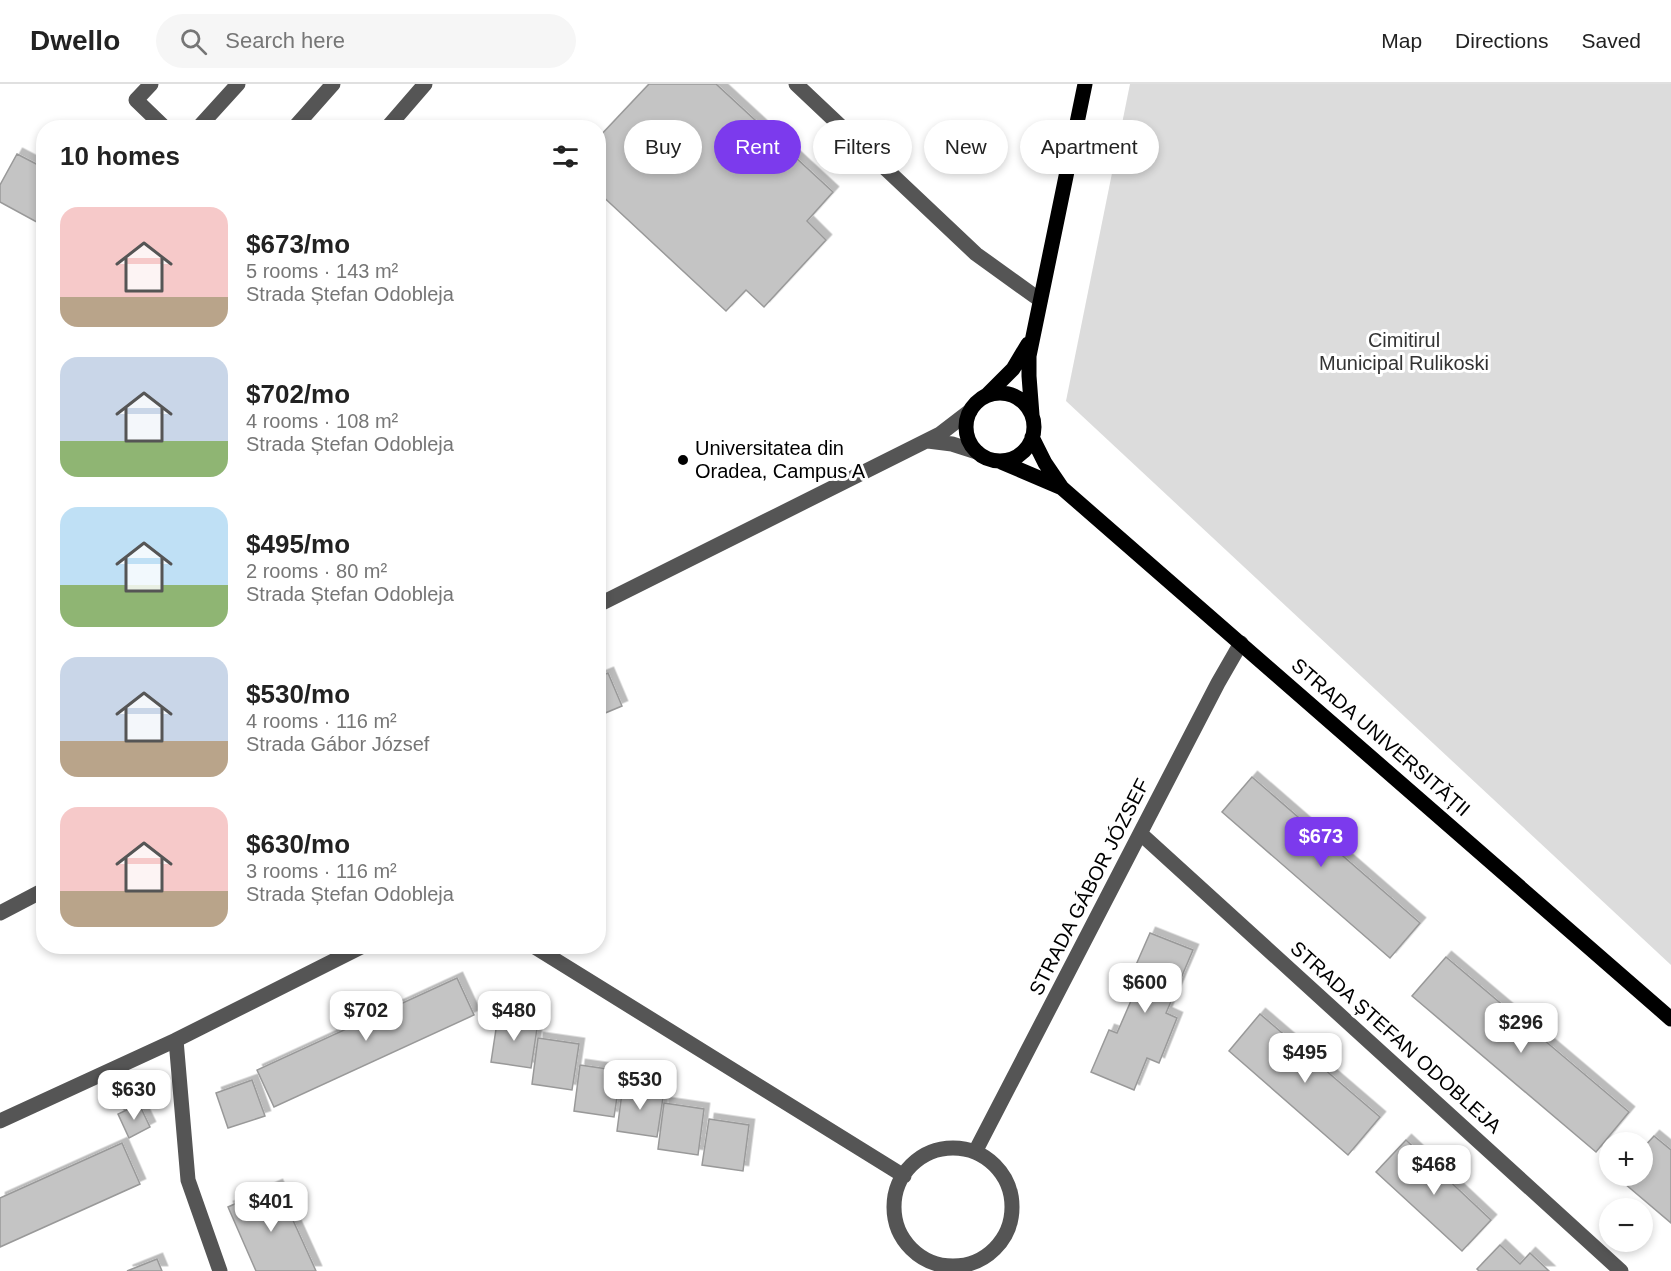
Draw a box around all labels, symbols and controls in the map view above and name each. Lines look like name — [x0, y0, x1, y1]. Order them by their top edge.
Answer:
search box — [156, 14, 576, 68]
text: Dwello — [30, 25, 120, 56]
icon: search — [177, 25, 210, 58]
text: Search here — [225, 28, 345, 53]
text: Map — [1381, 29, 1422, 52]
text: Directions — [1455, 29, 1548, 52]
text: Saved — [1581, 29, 1641, 52]
chip: Buy — [624, 120, 702, 174]
chip: Rent — [714, 120, 801, 174]
chip: Filters — [813, 120, 912, 174]
chip: New — [924, 120, 1008, 174]
chip: Apartment — [1020, 120, 1159, 174]
icon: filters — [549, 140, 582, 173]
text: 10 homes — [60, 141, 180, 171]
text: $673/mo — [246, 229, 350, 259]
icon: home — [108, 231, 180, 303]
text: 5 rooms · 143 m² — [246, 260, 398, 282]
text: Strada Ștefan Odobleja — [246, 283, 454, 305]
park label: Cimitirul Municipal Rulikoski — [1319, 329, 1489, 374]
text: $702/mo — [246, 379, 350, 409]
icon: home — [108, 381, 180, 453]
text: 4 rooms · 108 m² — [246, 410, 398, 432]
text: Strada Ștefan Odobleja — [246, 433, 454, 455]
place label: Universitatea din Oradea, Campus A — [695, 437, 866, 482]
marker: Universitatea din Oradea, Campus A — [676, 453, 690, 467]
text: $495/mo — [246, 529, 350, 559]
icon: home — [108, 531, 180, 603]
text: 2 rooms · 80 m² — [246, 560, 387, 582]
text: Strada Ștefan Odobleja — [246, 583, 454, 605]
street label: STRADA UNIVERSITĂȚII — [1287, 654, 1475, 820]
text: $530/mo — [246, 679, 350, 709]
icon: home — [108, 681, 180, 753]
text: 4 rooms · 116 m² — [246, 710, 397, 732]
text: Strada Gábor József — [246, 733, 429, 755]
street label: STRADA GÁBOR JÓZSEF — [1025, 775, 1153, 999]
pin: $673 — [1285, 817, 1357, 868]
text: $673 — [1299, 825, 1343, 847]
text: $630/mo — [246, 829, 350, 859]
icon: home — [108, 831, 180, 903]
text: 3 rooms · 116 m² — [246, 860, 397, 882]
text: Strada Ștefan Odobleja — [246, 883, 454, 905]
street label: STRADA ȘTEFAN ODOBLEJA — [1286, 937, 1506, 1138]
pin: $600 — [1109, 963, 1181, 1014]
text: $600 — [1123, 971, 1167, 993]
pin: $702 — [330, 991, 402, 1042]
pin: $480 — [478, 991, 550, 1042]
text: $702 — [344, 999, 388, 1021]
text: $480 — [492, 999, 536, 1021]
pin: $296 — [1485, 1003, 1557, 1054]
text: $296 — [1499, 1011, 1543, 1033]
pin: $495 — [1269, 1033, 1341, 1084]
text: $495 — [1283, 1041, 1327, 1063]
pin: $530 — [604, 1060, 676, 1111]
text: $530 — [618, 1068, 662, 1090]
pin: $630 — [98, 1070, 170, 1121]
text: $630 — [112, 1078, 156, 1100]
map controls — [1599, 1132, 1653, 1252]
button: + — [1599, 1132, 1653, 1186]
pin: $468 — [1398, 1145, 1470, 1196]
text: $468 — [1412, 1153, 1456, 1175]
pin: $401 — [235, 1182, 307, 1233]
text: $401 — [249, 1190, 293, 1212]
button: − — [1599, 1198, 1653, 1252]

